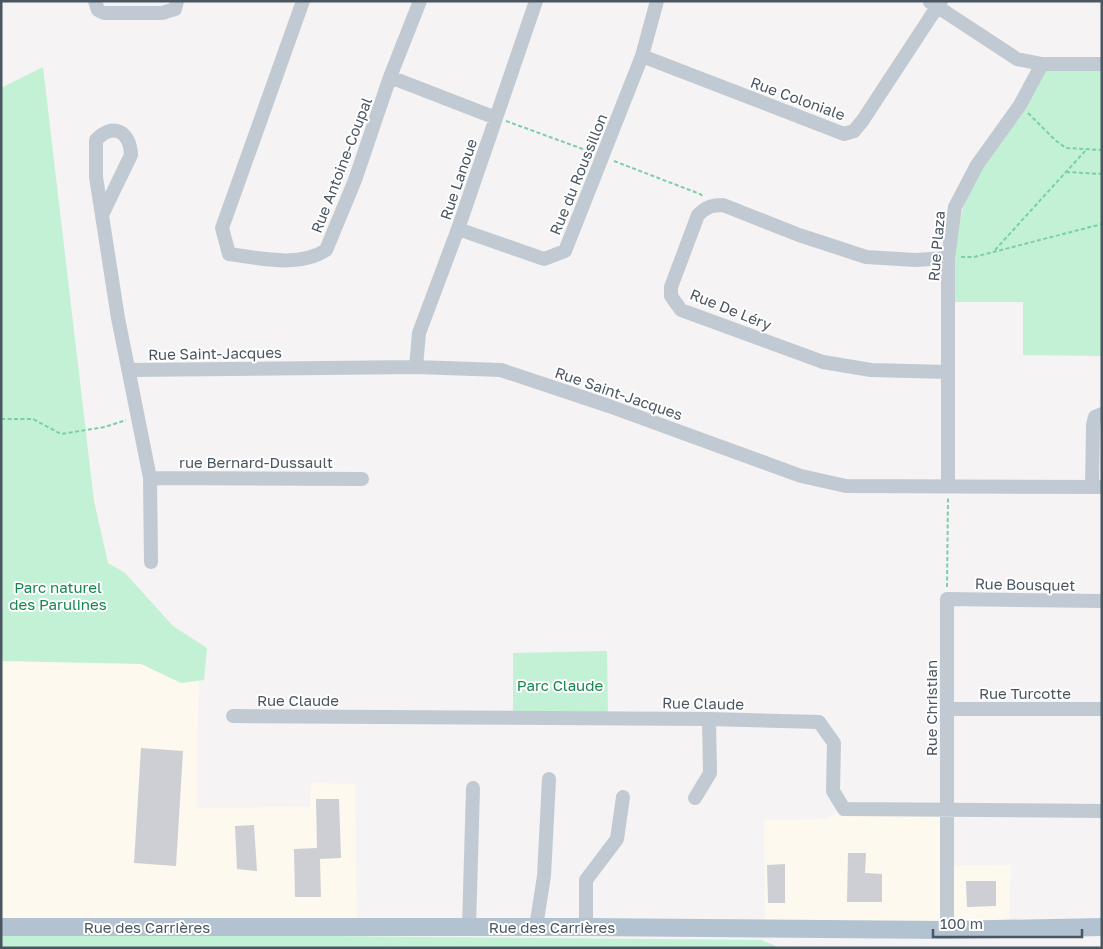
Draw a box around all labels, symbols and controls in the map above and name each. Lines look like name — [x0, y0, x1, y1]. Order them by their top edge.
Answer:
street label: Rue Coloniale — [748, 73, 848, 124]
street label: Rue Antoine-Coupal — [307, 94, 375, 235]
street label: Rue du Roussillon — [545, 111, 611, 237]
street label: Rue Lanoue — [436, 136, 480, 222]
street label: Rue Plaza — [924, 210, 948, 282]
street label: Rue De Léry — [688, 285, 775, 334]
street label: Rue Saint-Jacques — [148, 343, 282, 363]
street label: Rue Saint-Jacques — [553, 363, 685, 423]
street label: rue Bernard-Dussault — [179, 453, 333, 471]
street label: Rue Bousquet — [975, 574, 1075, 594]
park label: Parc naturel des Parulines — [9, 578, 107, 613]
street label: Rue Christian — [922, 660, 940, 756]
park label: Parc Claude — [517, 676, 603, 694]
street label: Rue Turcotte — [979, 684, 1071, 702]
street label: Rue Claude — [257, 691, 339, 709]
street label: Rue Claude — [662, 693, 744, 713]
scale bar — [933, 906, 1082, 938]
text: 100 m — [940, 914, 983, 932]
street label: Rue des Carrières — [84, 918, 210, 936]
street label: Rue des Carrières — [489, 918, 615, 936]

